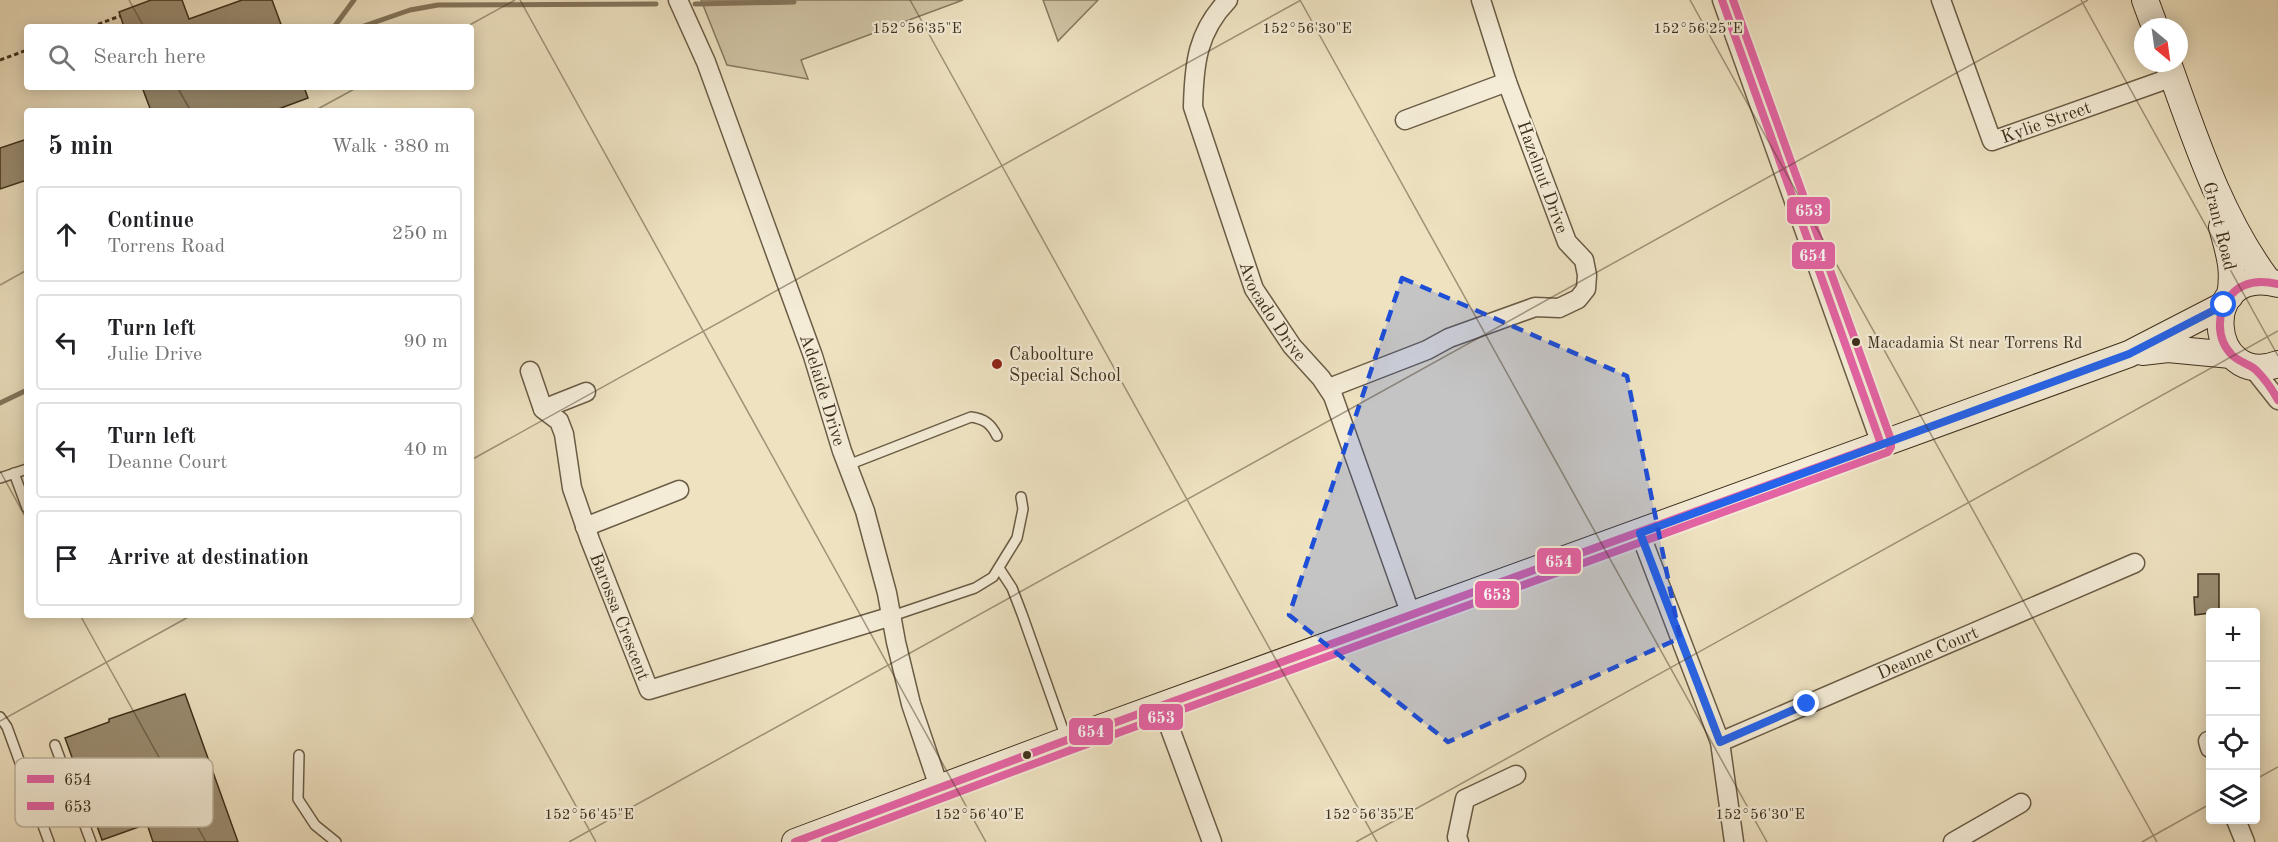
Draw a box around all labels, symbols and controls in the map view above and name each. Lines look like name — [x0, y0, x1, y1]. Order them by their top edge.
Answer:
north arrow — [2134, 18, 2188, 72]
text: 152°56'35"E — [872, 22, 962, 37]
text: 152°56'30"E — [1262, 22, 1352, 37]
text: 152°56'25"E — [1653, 22, 1743, 37]
search box — [24, 24, 474, 90]
icon: search — [45, 41, 78, 74]
text: Search here — [93, 46, 206, 68]
street label: Kylie Street — [1999, 99, 2093, 147]
street label: Hazelnut Drive — [1513, 119, 1571, 236]
text: 5 min — [48, 134, 113, 160]
text: Walk · 380 m — [331, 137, 450, 157]
street label: Grant Road — [2199, 180, 2239, 272]
line badge: 653 — [1786, 196, 1831, 225]
text: 653 — [1795, 204, 1823, 220]
text: Continue — [107, 210, 194, 232]
icon: ahead — [50, 218, 83, 251]
text: 250 m — [392, 224, 448, 244]
text: Torrens Road — [107, 237, 225, 257]
line badge: 654 — [1791, 241, 1836, 270]
text: 654 — [1799, 249, 1827, 265]
street label: Avocado Drive — [1235, 259, 1309, 365]
route start — [2210, 291, 2236, 317]
text: Turn left — [107, 318, 196, 340]
icon: left — [50, 326, 83, 359]
text: 90 m — [403, 332, 448, 352]
street label: Adelaide Drive — [796, 332, 848, 448]
marker: Macadamia St near Torrens Rd — [1850, 336, 1862, 348]
place label: Macadamia St near Torrens Rd — [1867, 336, 2082, 352]
text: Julie Drive — [107, 345, 202, 365]
place label: Caboolture Special School — [1009, 346, 1121, 385]
marker: Caboolture Special School — [990, 357, 1004, 371]
text: Turn left — [107, 426, 196, 448]
icon: left — [50, 434, 83, 467]
text: 40 m — [403, 440, 448, 460]
text: Deanne Court — [107, 453, 227, 473]
icon: arrive — [50, 542, 83, 575]
text: Arrive at destination — [107, 547, 309, 569]
line badge: 654 — [1536, 547, 1582, 575]
street label: Barossa Crescent — [586, 551, 652, 683]
text: 654 — [1545, 555, 1573, 571]
line badge: 653 — [1474, 580, 1520, 609]
text: 653 — [1483, 588, 1511, 604]
map controls — [2206, 608, 2260, 824]
button: + — [2206, 608, 2260, 662]
street label: Deanne Court — [1875, 624, 1981, 683]
button: − — [2206, 662, 2260, 716]
route end — [1793, 690, 1819, 716]
line badge: 653 — [1138, 703, 1184, 731]
text: 653 — [1147, 711, 1175, 727]
button: locate — [2206, 716, 2260, 770]
line badge: 654 — [1068, 717, 1114, 746]
text: 654 — [1077, 725, 1105, 741]
unlabelled marker — [1021, 749, 1033, 761]
legend — [15, 758, 213, 827]
button: layers — [2206, 770, 2260, 824]
text: 654 — [64, 773, 92, 789]
text: 653 — [64, 800, 92, 816]
text: 152°56'45"E — [544, 808, 634, 823]
text: 152°56'40"E — [934, 808, 1024, 823]
text: 152°56'35"E — [1324, 808, 1414, 823]
text: 152°56'30"E — [1715, 808, 1805, 823]

